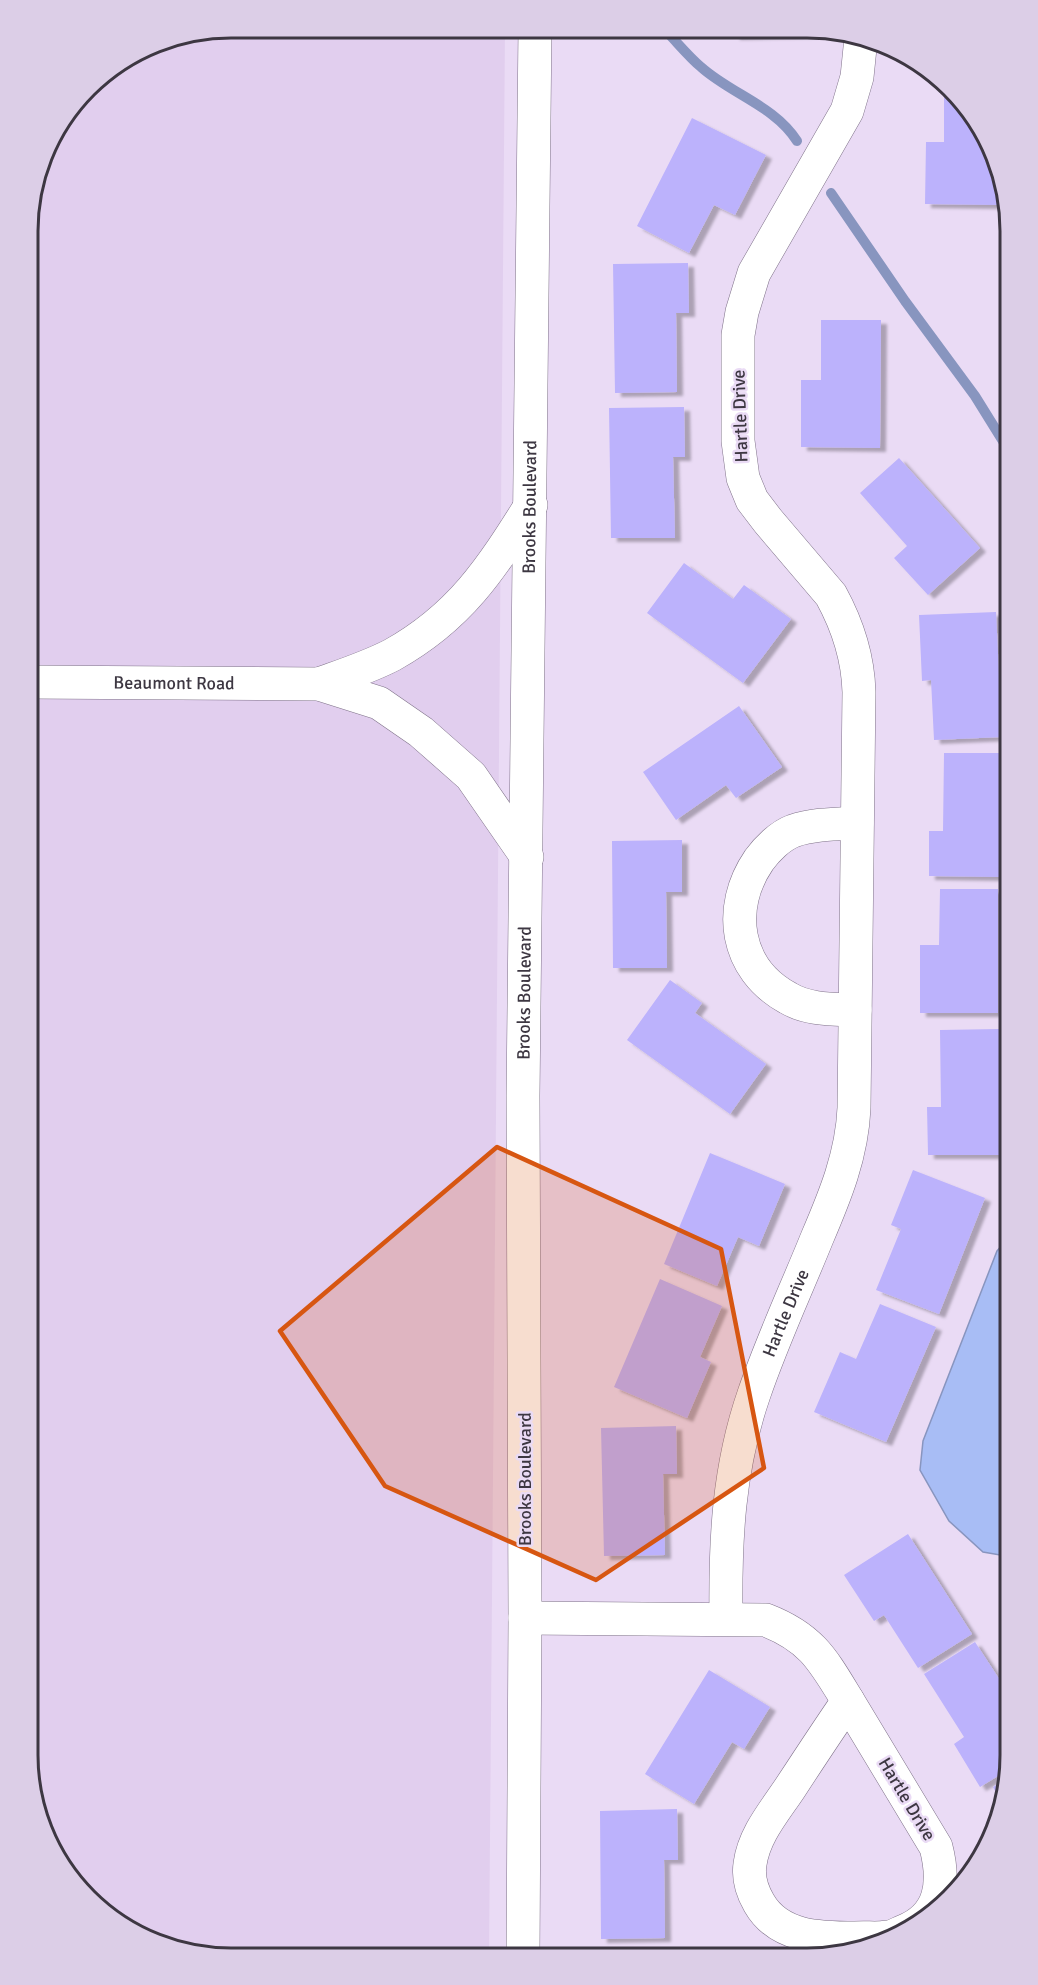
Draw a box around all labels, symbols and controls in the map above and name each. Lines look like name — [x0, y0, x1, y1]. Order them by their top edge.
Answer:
street label: Hartle Drive — [727, 369, 753, 463]
street label: Brooks Boulevard — [518, 440, 541, 574]
street label: Beaumont Road — [113, 672, 235, 694]
street label: Brooks Boulevard — [512, 926, 536, 1060]
street label: Hartle Drive — [758, 1266, 814, 1360]
street label: Brooks Boulevard — [514, 1412, 536, 1546]
street label: Hartle Drive — [874, 1754, 940, 1844]

